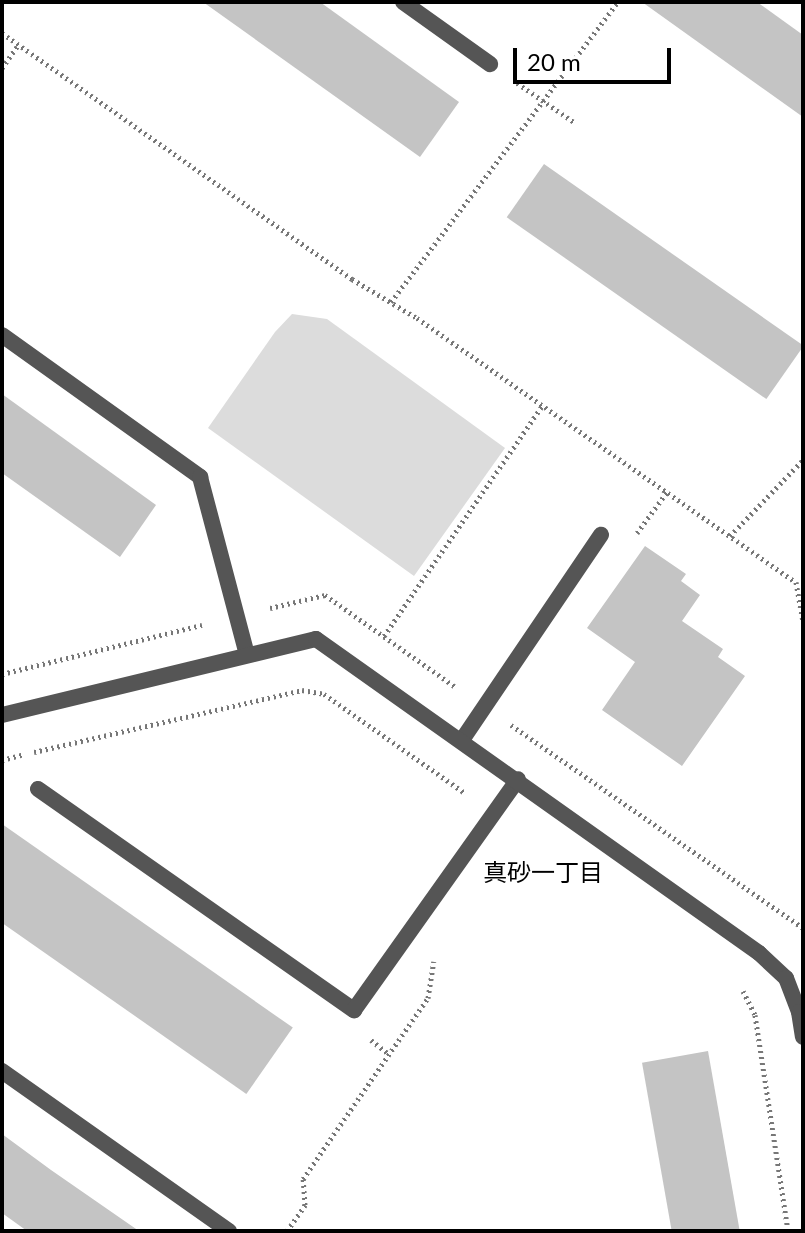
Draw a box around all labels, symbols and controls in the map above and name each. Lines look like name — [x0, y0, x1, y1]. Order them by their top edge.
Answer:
scale bar — [517, 32, 675, 82]
text: 20 m — [527, 47, 581, 76]
district label: 真砂一丁目 — [483, 858, 603, 886]

